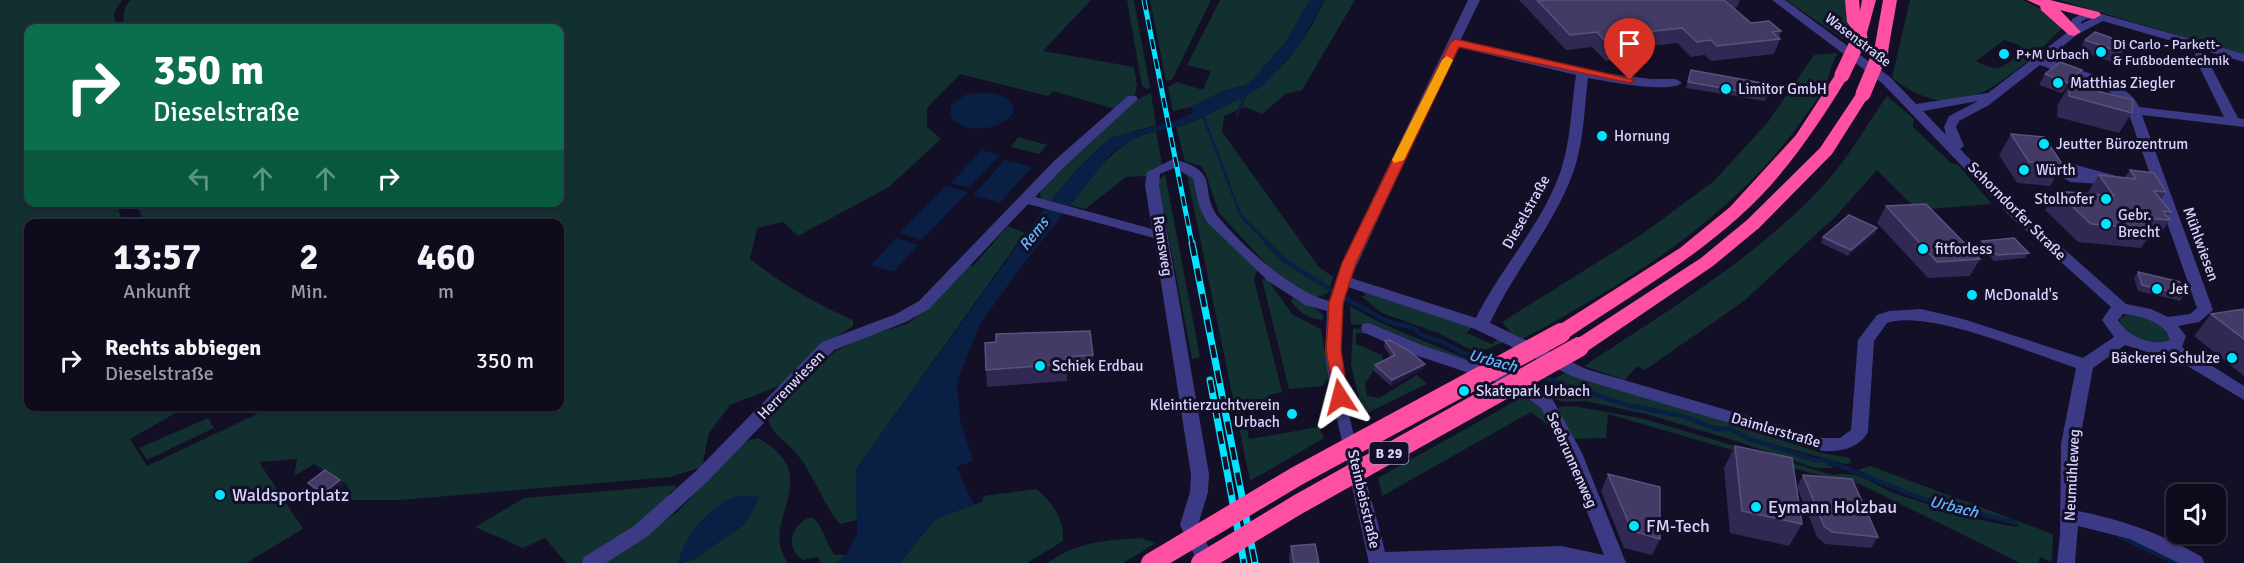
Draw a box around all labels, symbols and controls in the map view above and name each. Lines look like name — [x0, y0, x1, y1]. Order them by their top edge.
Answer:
street label: Wasenstraße — [1822, 10, 1894, 70]
pin — [1604, 18, 1655, 80]
icon: arrive — [1613, 27, 1646, 60]
place label: Di Carlo - Parkett- & Fußbodentechnik — [2113, 36, 2229, 69]
text: 350 m — [153, 45, 264, 96]
marker: Di Carlo - Parkett- & Fußbodentechnik — [2094, 45, 2108, 59]
place label: P+M Urbach — [2016, 46, 2089, 63]
marker: P+M Urbach — [1997, 47, 2011, 61]
icon: right — [54, 48, 132, 126]
place label: Matthias Ziegler — [2070, 74, 2175, 92]
marker: Matthias Ziegler — [2051, 76, 2065, 90]
place label: Limitor GmbH — [1738, 80, 1827, 98]
marker: Limitor GmbH — [1719, 82, 1733, 96]
text: Dieselstraße — [153, 96, 300, 129]
place label: Hornung — [1614, 127, 1670, 145]
marker: Hornung — [1595, 129, 1609, 143]
place label: Jeutter Bürozentrum — [2056, 135, 2188, 153]
marker: Jeutter Bürozentrum — [2037, 137, 2051, 151]
street label: Schorndorfer Straße — [1964, 158, 2070, 264]
place label: Würth — [2036, 161, 2076, 179]
icon: left — [183, 162, 216, 195]
icon: ahead — [246, 162, 279, 195]
icon: ahead — [309, 162, 342, 195]
icon: right — [372, 162, 405, 195]
marker: Würth — [2017, 163, 2031, 177]
street label: Dieselstraße — [1498, 172, 1554, 252]
place label: Stolhofer — [2035, 190, 2094, 208]
marker: Stolhofer — [2099, 192, 2113, 206]
street label: Mühlwiesen — [2179, 204, 2223, 284]
place label: Gebr. Brecht — [2118, 206, 2160, 241]
water label: Rems — [1015, 212, 1055, 255]
street label: Remsweg — [1149, 215, 1177, 278]
marker: Gebr. Brecht — [2099, 217, 2113, 231]
text: 13:57 — [113, 235, 201, 280]
text: 2 — [299, 235, 319, 280]
text: 460 — [417, 235, 475, 280]
place label: fitforless — [1935, 240, 1993, 258]
marker: fitforless — [1916, 242, 1930, 256]
text: Ankunft — [123, 279, 191, 304]
text: Min. — [290, 279, 328, 304]
text: m — [438, 279, 454, 304]
place label: Jet — [2169, 280, 2189, 298]
marker: Jet — [2150, 282, 2164, 296]
place label: McDonald's — [1984, 286, 2059, 304]
marker: McDonald's — [1965, 288, 1979, 302]
text: Rechts abbiegen — [105, 334, 261, 361]
icon: right — [54, 344, 87, 377]
water label: Urbach — [1467, 345, 1521, 377]
text: 350 m — [476, 347, 534, 374]
street label: Herrenwiesen — [754, 347, 828, 423]
place label: Bäckerei Schulze — [2111, 349, 2220, 367]
marker: Bäckerei Schulze — [2225, 351, 2239, 365]
place label: Schiek Erdbau — [1052, 357, 1144, 375]
marker: Schiek Erdbau — [1033, 359, 1047, 373]
text: Dieselstraße — [105, 361, 214, 386]
position arrow — [1308, 365, 1372, 429]
place label: Skatepark Urbach — [1476, 382, 1590, 400]
marker: Skatepark Urbach — [1457, 384, 1471, 398]
place label: Kleintierzuchtverein Urbach — [1150, 396, 1280, 431]
marker: Kleintierzuchtverein Urbach — [1285, 407, 1299, 421]
street label: Seebrunnenweg — [1543, 409, 1601, 511]
street label: Daimlerstraße — [1729, 409, 1823, 451]
street label: Neumühleweg — [2061, 429, 2083, 521]
road number: B 29 — [1370, 442, 1408, 464]
street label: Steinbeisstraße — [1344, 448, 1384, 550]
place label: Waldsportplatz — [232, 484, 349, 506]
map controls — [2166, 484, 2226, 544]
button: sound — [2166, 484, 2226, 544]
marker: Waldsportplatz — [213, 488, 227, 502]
water label: Urbach — [1928, 491, 1982, 523]
place label: Eymann Holzbau — [1768, 496, 1897, 518]
marker: Eymann Holzbau — [1749, 500, 1763, 514]
place label: FM-Tech — [1646, 515, 1710, 537]
marker: FM-Tech — [1627, 519, 1641, 533]

